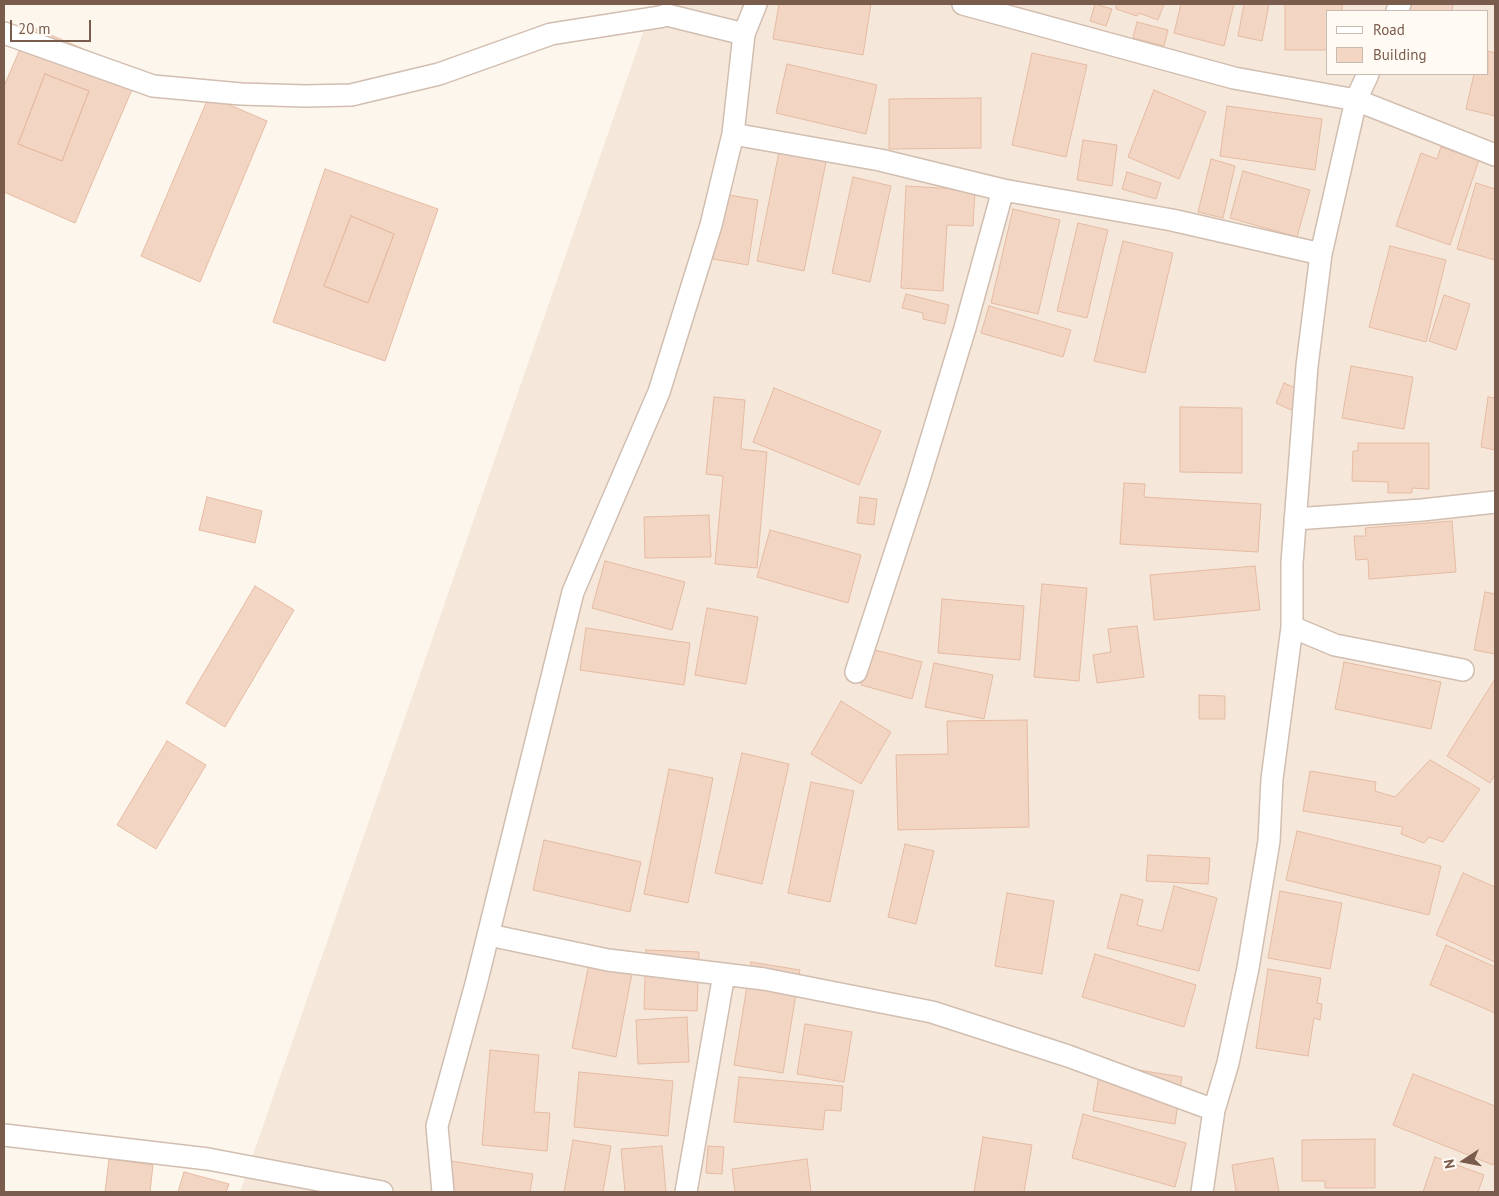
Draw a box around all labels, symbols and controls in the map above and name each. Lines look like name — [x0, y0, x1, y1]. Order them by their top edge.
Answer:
scale bar — [12, 10, 94, 42]
legend — [1326, 10, 1489, 75]
text: 20 m — [18, 19, 51, 38]
text: Road — [1373, 20, 1405, 39]
text: Building — [1373, 45, 1427, 64]
north arrow — [1439, 1136, 1489, 1186]
text: N — [1440, 1158, 1459, 1170]

